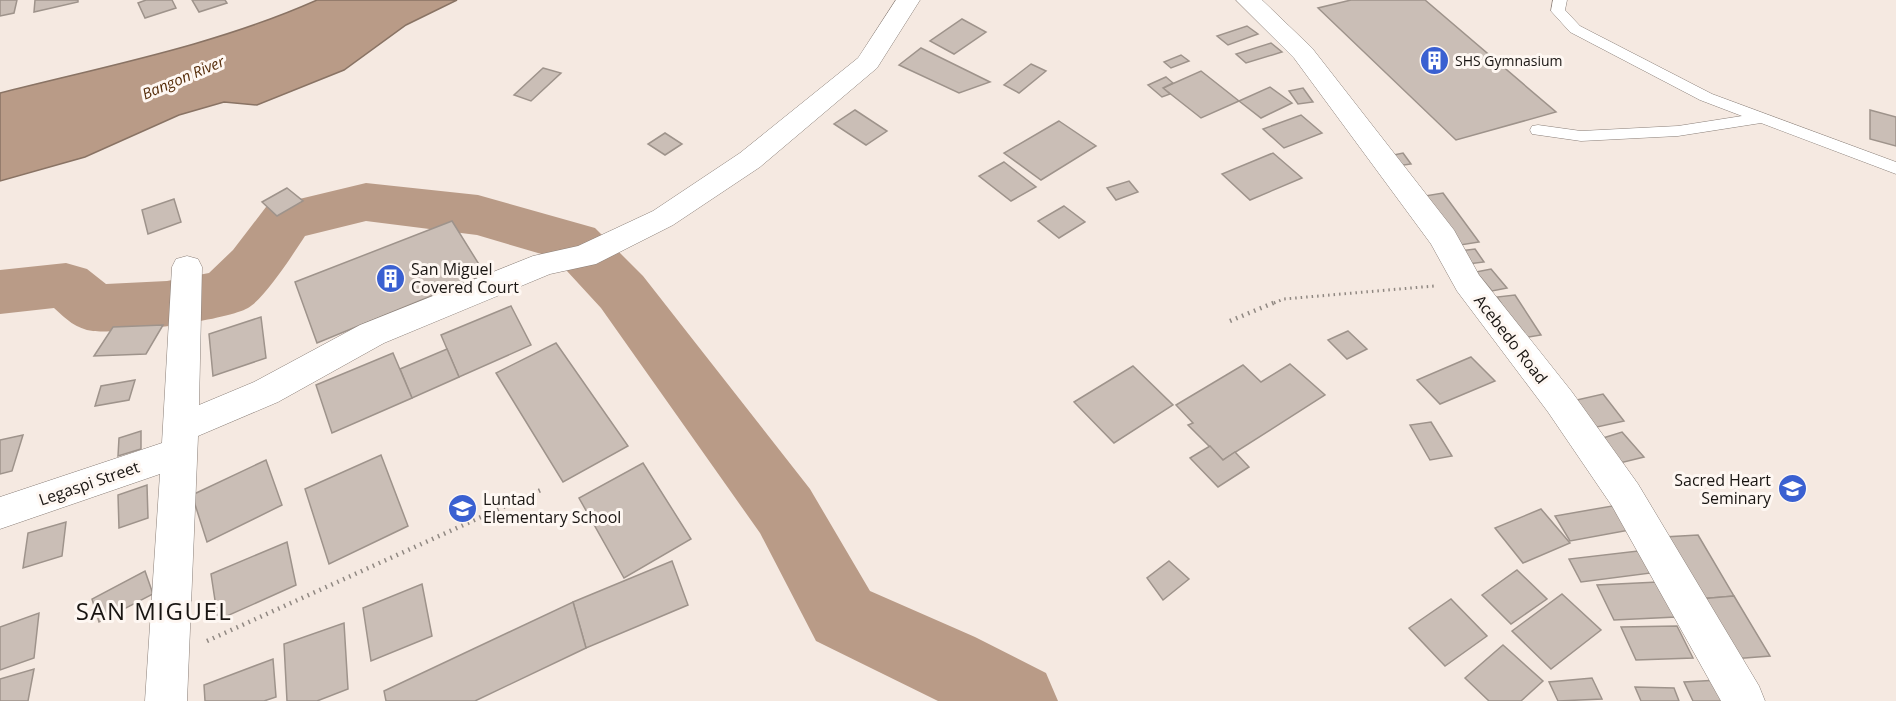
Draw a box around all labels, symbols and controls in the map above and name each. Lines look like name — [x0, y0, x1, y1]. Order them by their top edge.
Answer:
building icon: SHS Gymnasium — [1418, 44, 1450, 76]
water label: Bangon River — [139, 50, 228, 103]
place label: SHS Gymnasium — [1455, 51, 1563, 70]
place label: San Miguel Covered Court — [411, 258, 519, 298]
building icon: San Miguel Covered Court — [374, 262, 406, 294]
street label: Acebedo Road — [1469, 290, 1553, 388]
street label: Legaspi Street — [36, 455, 143, 511]
place label: Sacred Heart Seminary — [1674, 469, 1772, 509]
school or university icon: Sacred Heart Seminary — [1776, 473, 1808, 505]
place label: Luntad Elementary School — [483, 488, 621, 528]
school or university icon: Luntad Elementary School — [446, 492, 478, 524]
district label: SAN MIGUEL — [76, 594, 232, 627]

